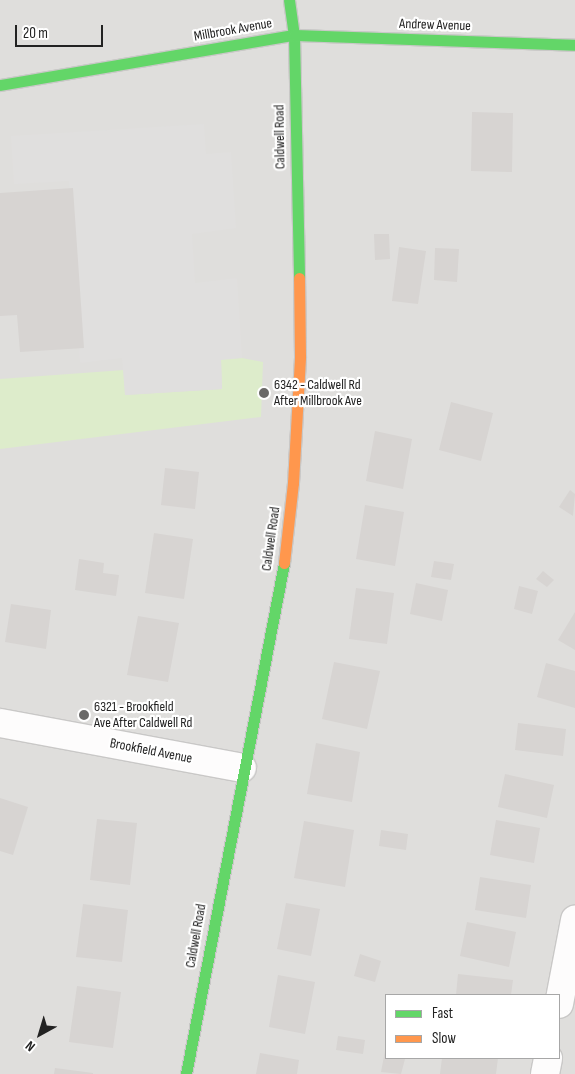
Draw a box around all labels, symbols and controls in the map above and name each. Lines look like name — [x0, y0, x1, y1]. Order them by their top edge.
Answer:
scale bar — [18, 15, 105, 47]
street label: Millbrook Avenue — [193, 15, 273, 45]
street label: Andrew Avenue — [399, 15, 471, 35]
text: 20 m — [23, 24, 48, 43]
street label: Caldwell Road — [271, 105, 289, 169]
place label: 6342 - Caldwell Rd After Millbrook Ave — [274, 377, 362, 410]
marker: 6342 - Caldwell Rd After Millbrook Ave — [258, 387, 270, 399]
street label: Caldwell Road — [258, 506, 284, 572]
place label: 6321 - Brookfield Ave After Caldwell Rd — [94, 699, 192, 732]
marker: 6321 - Brookfield Ave After Caldwell Rd — [78, 709, 90, 721]
street label: Brookfield Avenue — [108, 735, 194, 767]
street label: Caldwell Road — [182, 903, 210, 969]
legend — [385, 994, 560, 1059]
text: Fast — [432, 1004, 453, 1023]
north arrow — [15, 1009, 65, 1059]
text: Slow — [432, 1029, 456, 1048]
text: N — [22, 1037, 39, 1055]

